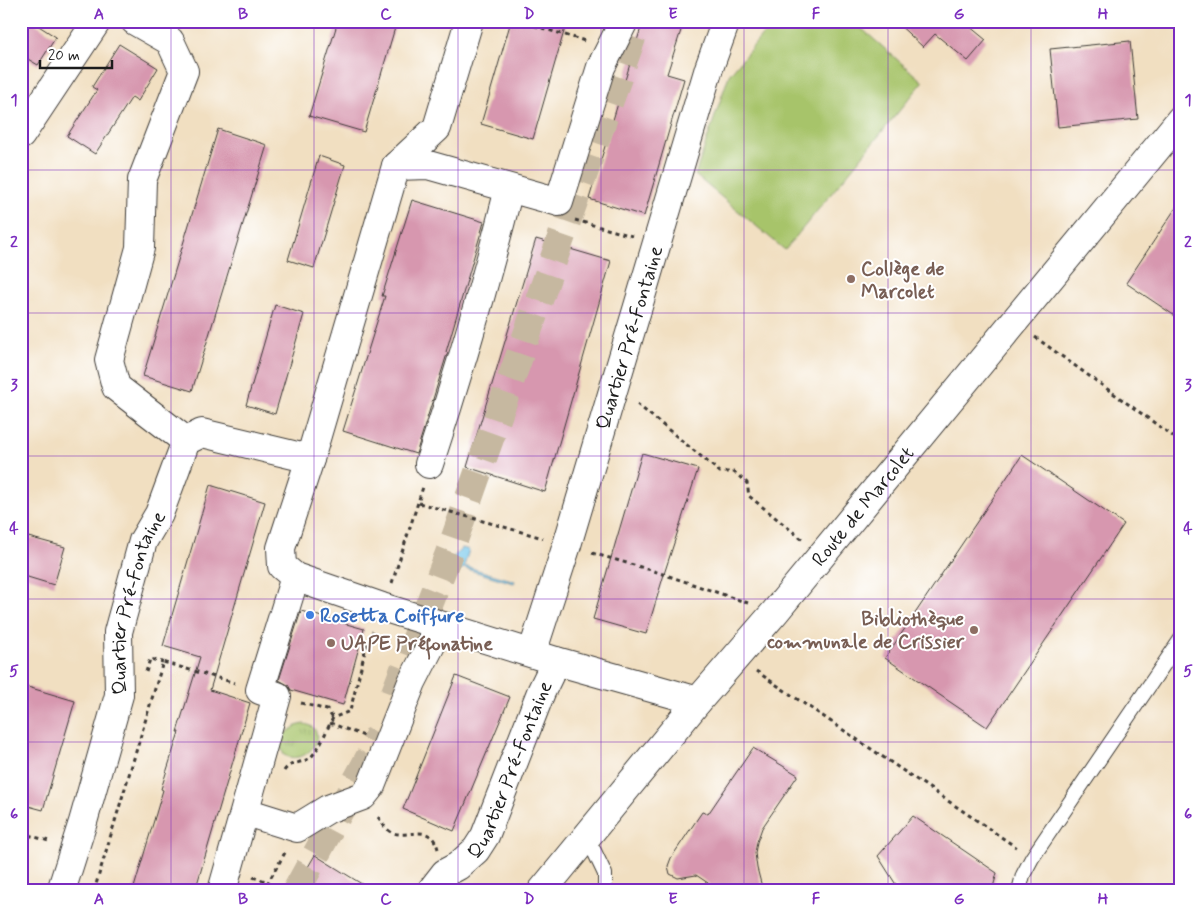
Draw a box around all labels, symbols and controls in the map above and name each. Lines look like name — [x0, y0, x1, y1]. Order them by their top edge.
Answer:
text: A — [94, 4, 104, 25]
text: B — [238, 4, 248, 25]
text: C — [380, 4, 392, 25]
text: D — [523, 4, 535, 25]
text: E — [668, 4, 678, 25]
text: F — [812, 4, 821, 25]
text: G — [954, 4, 965, 25]
text: H — [1098, 4, 1109, 25]
scale bar — [40, 38, 112, 70]
text: 20 m — [48, 46, 80, 66]
text: 1 — [10, 90, 18, 111]
text: 1 — [1184, 90, 1192, 111]
text: 2 — [10, 232, 18, 253]
text: 2 — [1184, 232, 1192, 253]
street label: Quartier Pré-Fontaine — [590, 243, 670, 433]
place label: Collège de Marcolet — [861, 256, 945, 306]
marker: Collège de Marcolet — [845, 273, 857, 285]
text: 3 — [10, 375, 18, 396]
text: 3 — [1184, 375, 1192, 396]
street label: Route de Marcolet — [806, 441, 921, 572]
street label: Quartier Pré-Fontaine — [106, 506, 173, 695]
text: 4 — [9, 518, 19, 539]
text: 4 — [1183, 518, 1193, 539]
place label: Rosetta Coiffure — [320, 603, 464, 630]
place label: Bibliothèque communale de Crissier — [767, 606, 965, 656]
marker: Rosetta Coiffure — [304, 609, 316, 621]
marker: Bibliothèque communale de Crissier — [968, 624, 980, 636]
place label: UAPE Préfonatine — [341, 631, 493, 660]
marker: UAPE Préfonatine — [325, 637, 337, 649]
text: 5 — [9, 661, 19, 682]
text: 5 — [1183, 661, 1193, 682]
street label: Quartier Pré-Fontaine — [462, 676, 560, 867]
text: 6 — [10, 804, 18, 825]
text: 6 — [1184, 804, 1192, 825]
text: A — [94, 889, 104, 910]
text: B — [238, 889, 248, 910]
text: C — [380, 889, 392, 910]
text: D — [523, 889, 535, 910]
text: E — [668, 889, 678, 910]
text: F — [812, 889, 821, 910]
text: G — [954, 889, 965, 910]
text: H — [1098, 889, 1109, 910]

